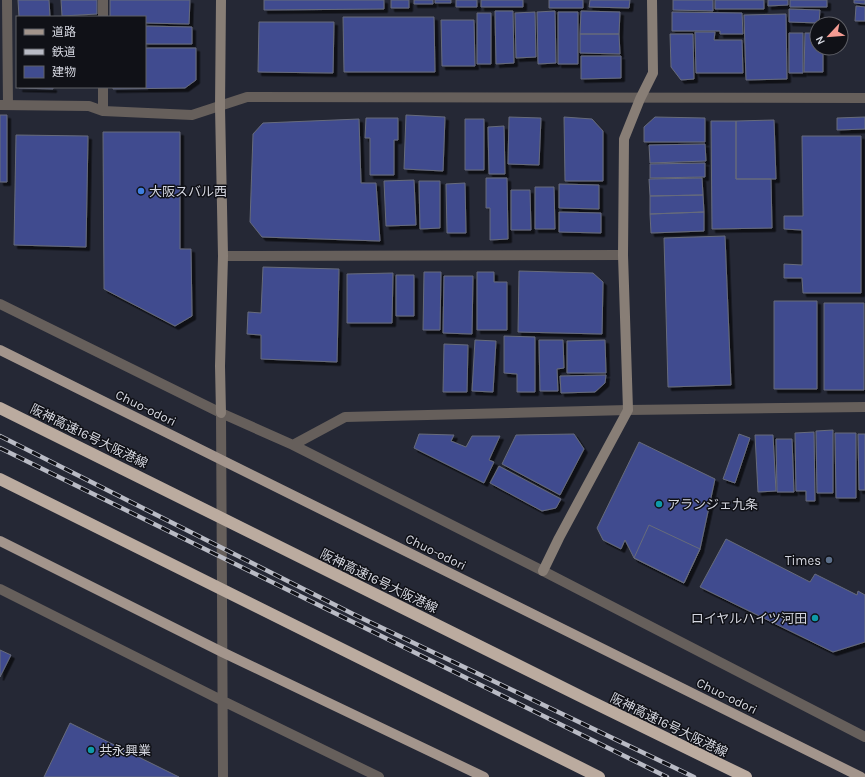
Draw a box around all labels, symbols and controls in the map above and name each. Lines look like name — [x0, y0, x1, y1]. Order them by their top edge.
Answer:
legend — [16, 16, 146, 88]
north arrow — [809, 16, 849, 56]
text: 道路 — [52, 25, 76, 39]
text: N — [813, 34, 828, 47]
text: 鉄道 — [52, 45, 76, 59]
text: 建物 — [52, 65, 76, 79]
place label: 大阪スバル西 — [149, 184, 227, 199]
marker: 大阪スバル西 — [136, 186, 146, 196]
street label: Chuo-odori — [113, 387, 179, 429]
street label: 阪神高速16号大阪港線 — [28, 401, 150, 471]
place label: アランジェ九条 — [667, 497, 758, 512]
marker: アランジェ九条 — [654, 499, 664, 509]
street label: Chuo-odori — [403, 531, 469, 573]
street label: 阪神高速16号大阪港線 — [318, 546, 440, 616]
place label: Times — [785, 553, 821, 568]
marker: Times — [824, 555, 834, 565]
place label: ロイヤルハイツ河田 — [691, 611, 807, 626]
marker: ロイヤルハイツ河田 — [810, 613, 820, 623]
street label: Chuo-odori — [694, 675, 760, 717]
street label: 阪神高速16号大阪港線 — [608, 690, 730, 760]
place label: 共永興業 — [99, 743, 151, 758]
marker: 共永興業 — [86, 745, 96, 755]

